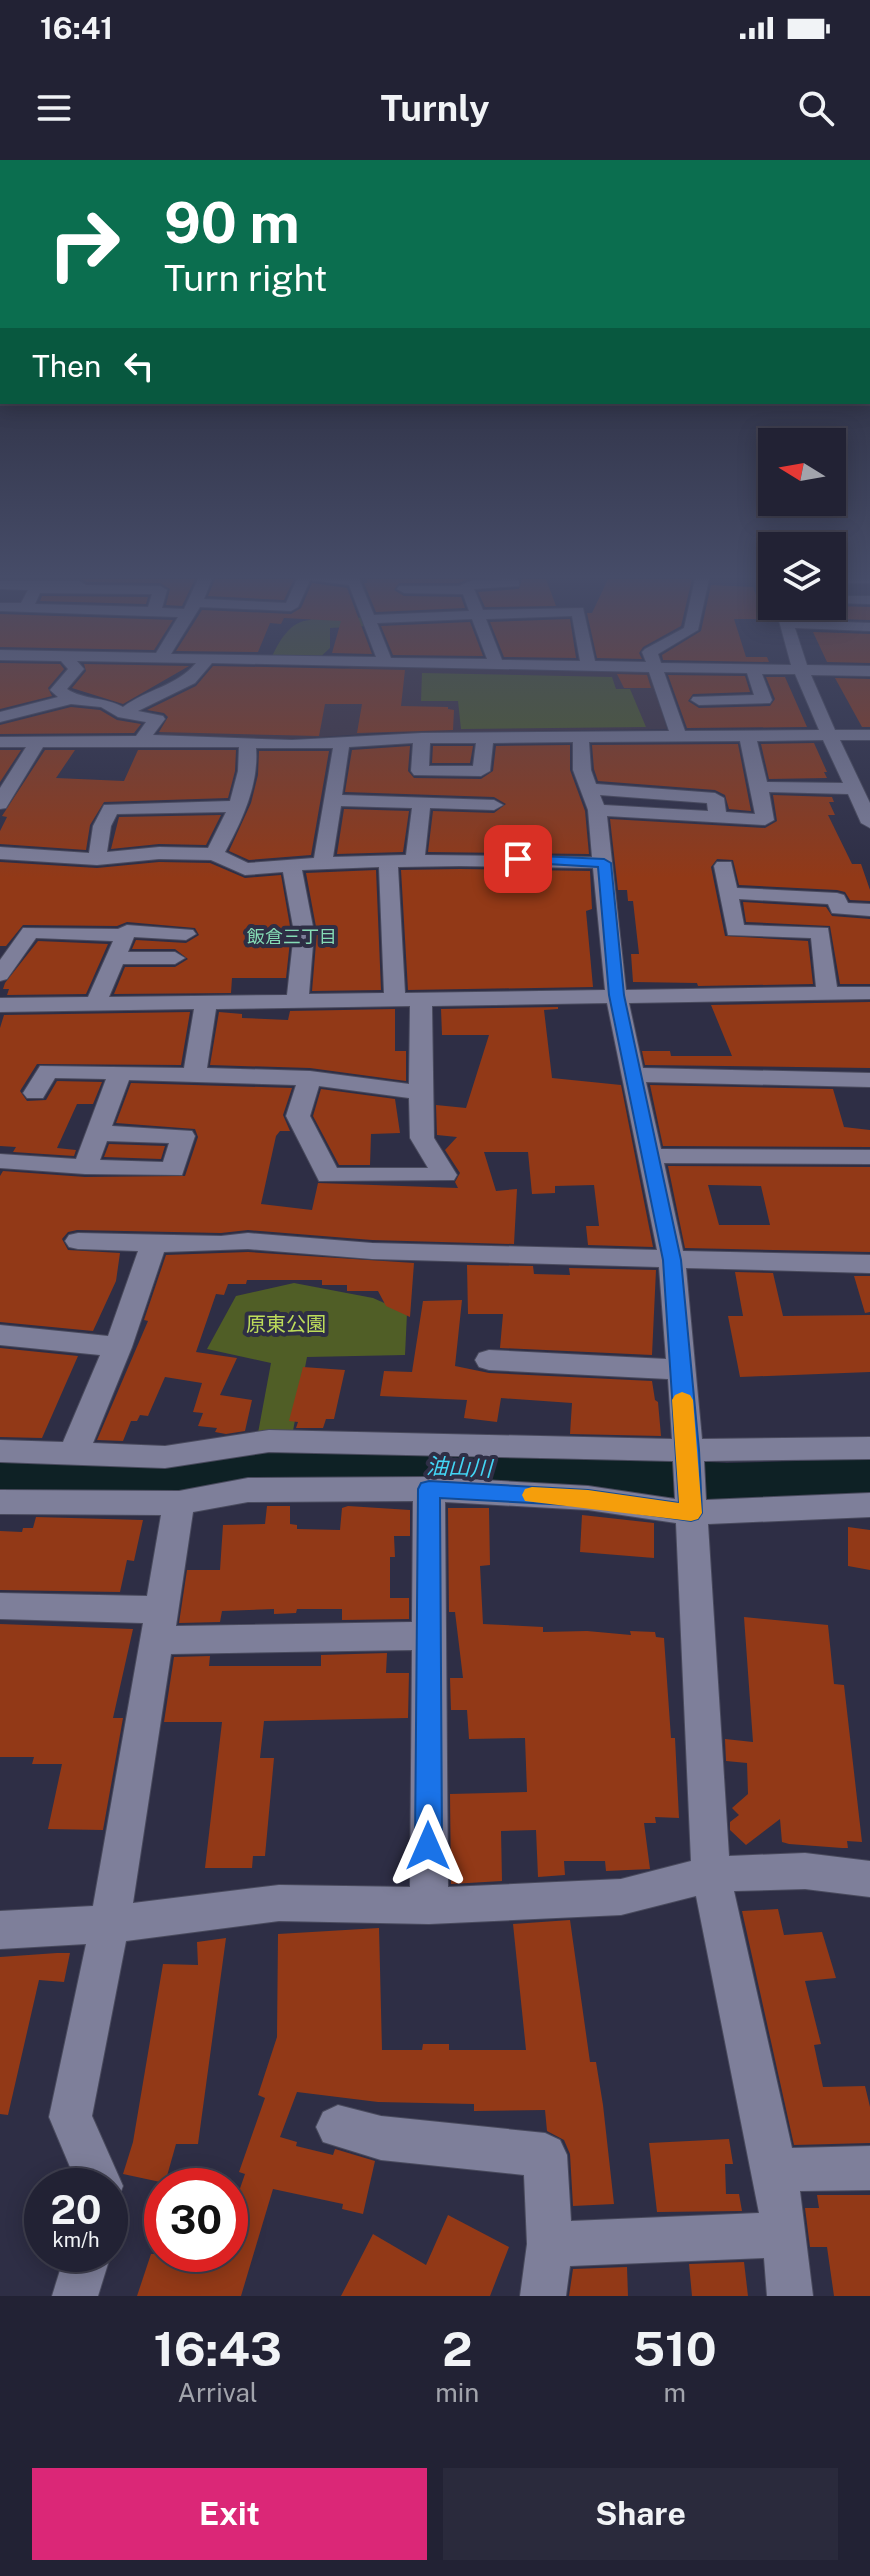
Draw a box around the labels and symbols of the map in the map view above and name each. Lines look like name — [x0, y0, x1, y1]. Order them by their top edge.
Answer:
north arrow — [758, 428, 846, 516]
pin — [484, 825, 552, 893]
district label: 飯倉三丁目 — [247, 926, 337, 947]
park label: 原東公園 — [246, 1312, 326, 1336]
water label: 油山川 — [426, 1453, 494, 1481]
position arrow — [386, 1804, 470, 1888]
speed limit sign: 30 — [144, 2168, 248, 2272]

